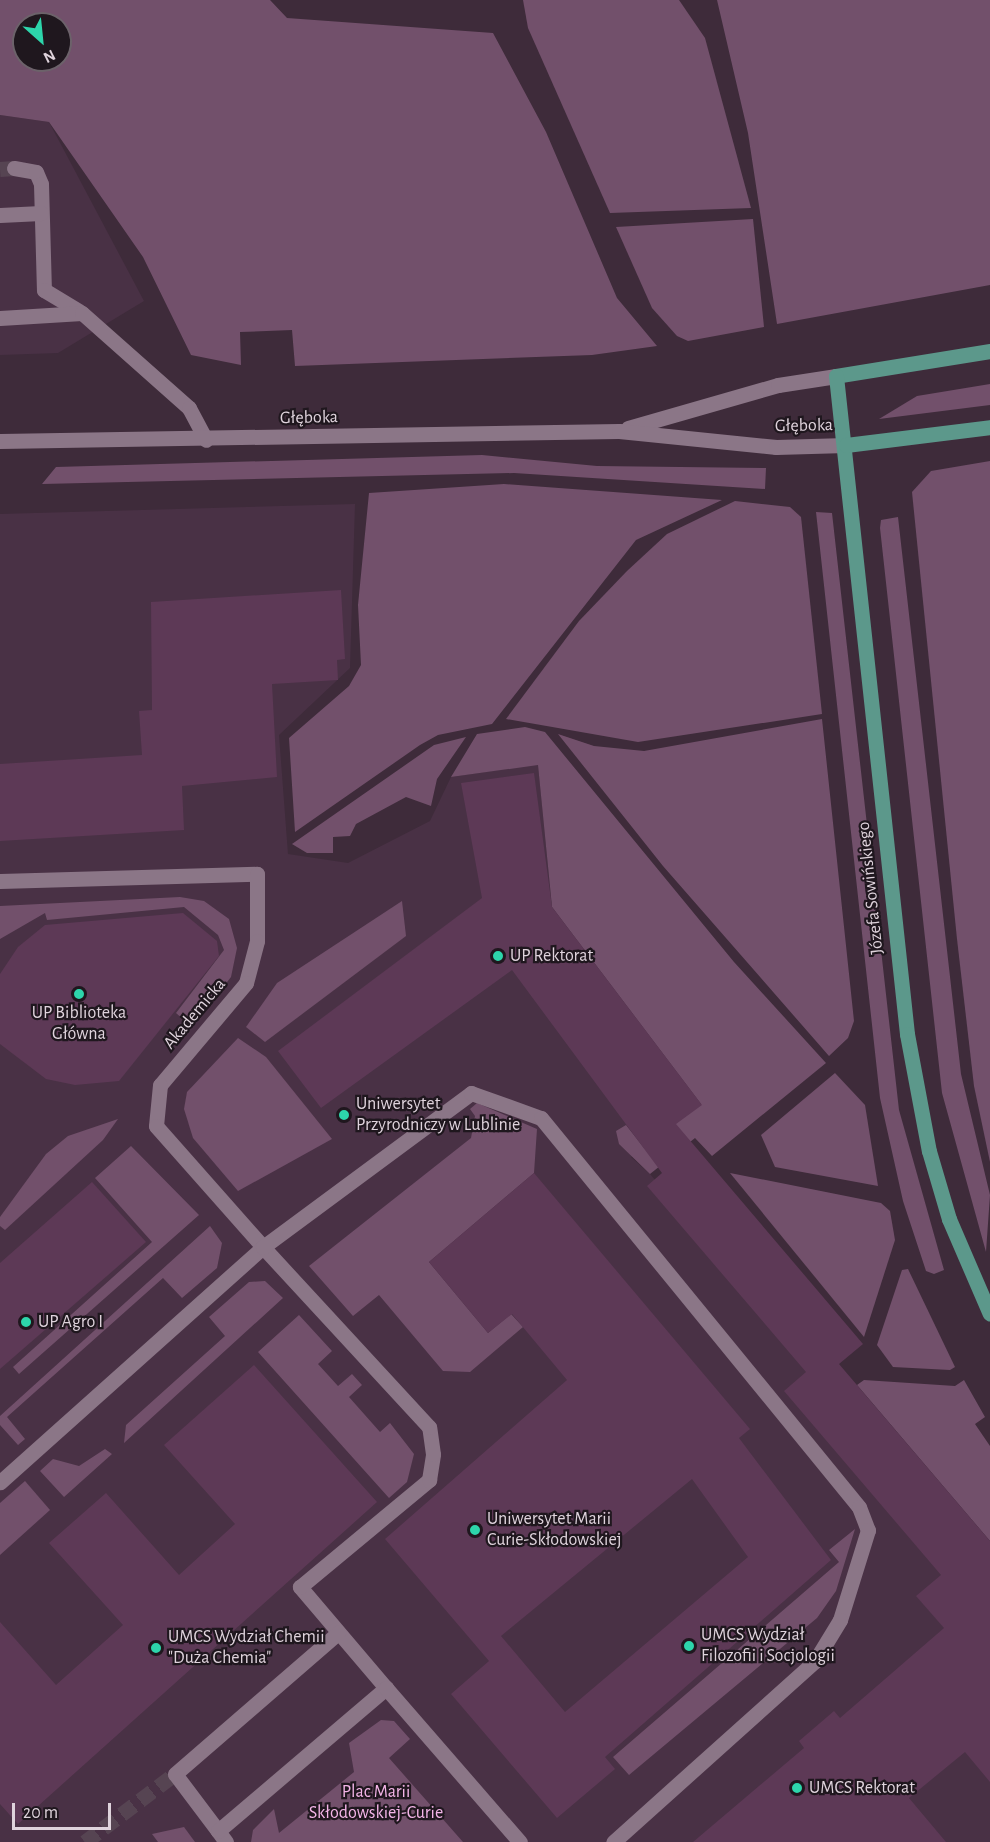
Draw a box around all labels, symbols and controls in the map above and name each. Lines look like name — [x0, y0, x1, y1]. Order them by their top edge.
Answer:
north arrow — [12, 12, 72, 72]
text: N — [41, 47, 58, 66]
street label: Głęboka — [280, 407, 338, 429]
street label: Głęboka — [775, 415, 833, 437]
street label: Józefa Sowińskiego — [853, 821, 889, 955]
place label: UP Rektorat — [510, 945, 593, 967]
marker: UP Rektorat — [491, 949, 505, 963]
street label: Akademicka — [159, 974, 231, 1054]
marker: UP Biblioteka Główna — [72, 987, 86, 1001]
place label: UP Biblioteka Główna — [32, 1003, 126, 1046]
place label: Uniwersytet Przyrodniczy w Lublinie — [356, 1094, 520, 1136]
marker: Uniwersytet Przyrodniczy w Lublinie — [337, 1108, 351, 1122]
place label: UP Agro I — [38, 1311, 103, 1333]
marker: UP Agro I — [19, 1315, 33, 1329]
place label: Uniwersytet Marii Curie-Skłodowskiej — [487, 1509, 621, 1552]
marker: Uniwersytet Marii Curie-Skłodowskiej — [468, 1523, 482, 1537]
place label: UMCS Wydział Filozofii i Socjologii — [701, 1625, 835, 1668]
place label: UMCS Wydział Chemii "Duża Chemia" — [168, 1627, 325, 1670]
marker: UMCS Wydział Filozofii i Socjologii — [682, 1639, 696, 1653]
marker: UMCS Wydział Chemii "Duża Chemia" — [149, 1641, 163, 1655]
place label: UMCS Rektorat — [809, 1777, 915, 1799]
marker: UMCS Rektorat — [790, 1781, 804, 1795]
park label: Plac Marii Skłodowskiej-Curie — [309, 1782, 443, 1824]
scale bar — [15, 1791, 114, 1829]
text: 20 m — [23, 1804, 58, 1822]

